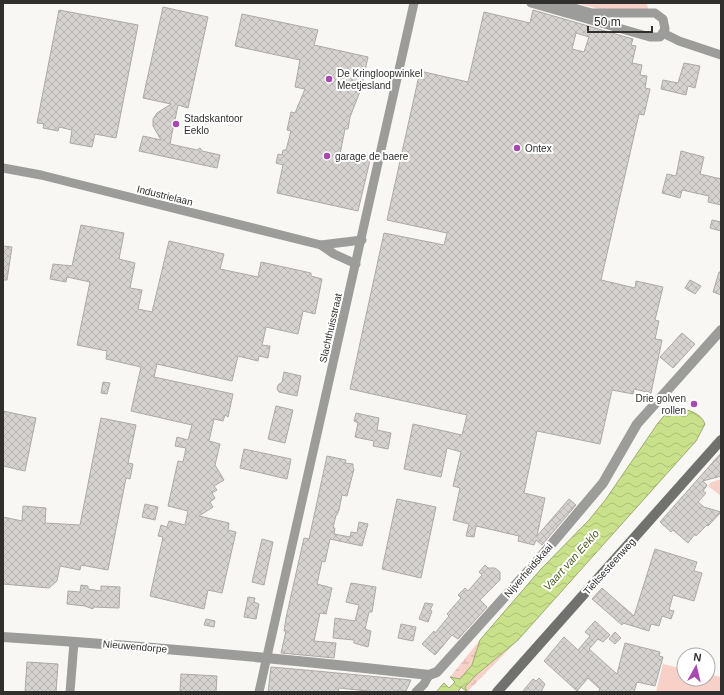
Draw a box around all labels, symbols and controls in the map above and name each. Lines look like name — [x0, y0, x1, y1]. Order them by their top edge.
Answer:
scale bar — [588, 8, 652, 34]
text: 50 m — [594, 15, 621, 29]
place label: De Kringloopwinkel Meetjesland — [337, 68, 423, 91]
marker: De Kringloopwinkel Meetjesland — [324, 74, 334, 84]
place label: Stadskantoor Eeklo — [184, 113, 244, 136]
marker: Stadskantoor Eeklo — [171, 119, 181, 129]
marker: Ontex — [512, 143, 522, 153]
place label: Ontex — [525, 143, 552, 154]
marker: garage de baere — [322, 151, 332, 161]
place label: garage de baere — [335, 151, 409, 162]
street label: Industrielaan — [136, 183, 194, 208]
street label: Slachthuisstraat — [317, 292, 344, 364]
place label: Drie golven rollen — [635, 393, 686, 416]
marker: Drie golven rollen — [689, 399, 699, 409]
water label: Vaart van Eeklo — [541, 527, 601, 593]
street label: Tieltsesteenweg — [581, 536, 638, 597]
street label: Nijverheidskaai — [502, 541, 555, 600]
street label: Nieuwendorpe — [102, 638, 168, 655]
north arrow — [676, 647, 716, 687]
text: N — [693, 651, 702, 664]

